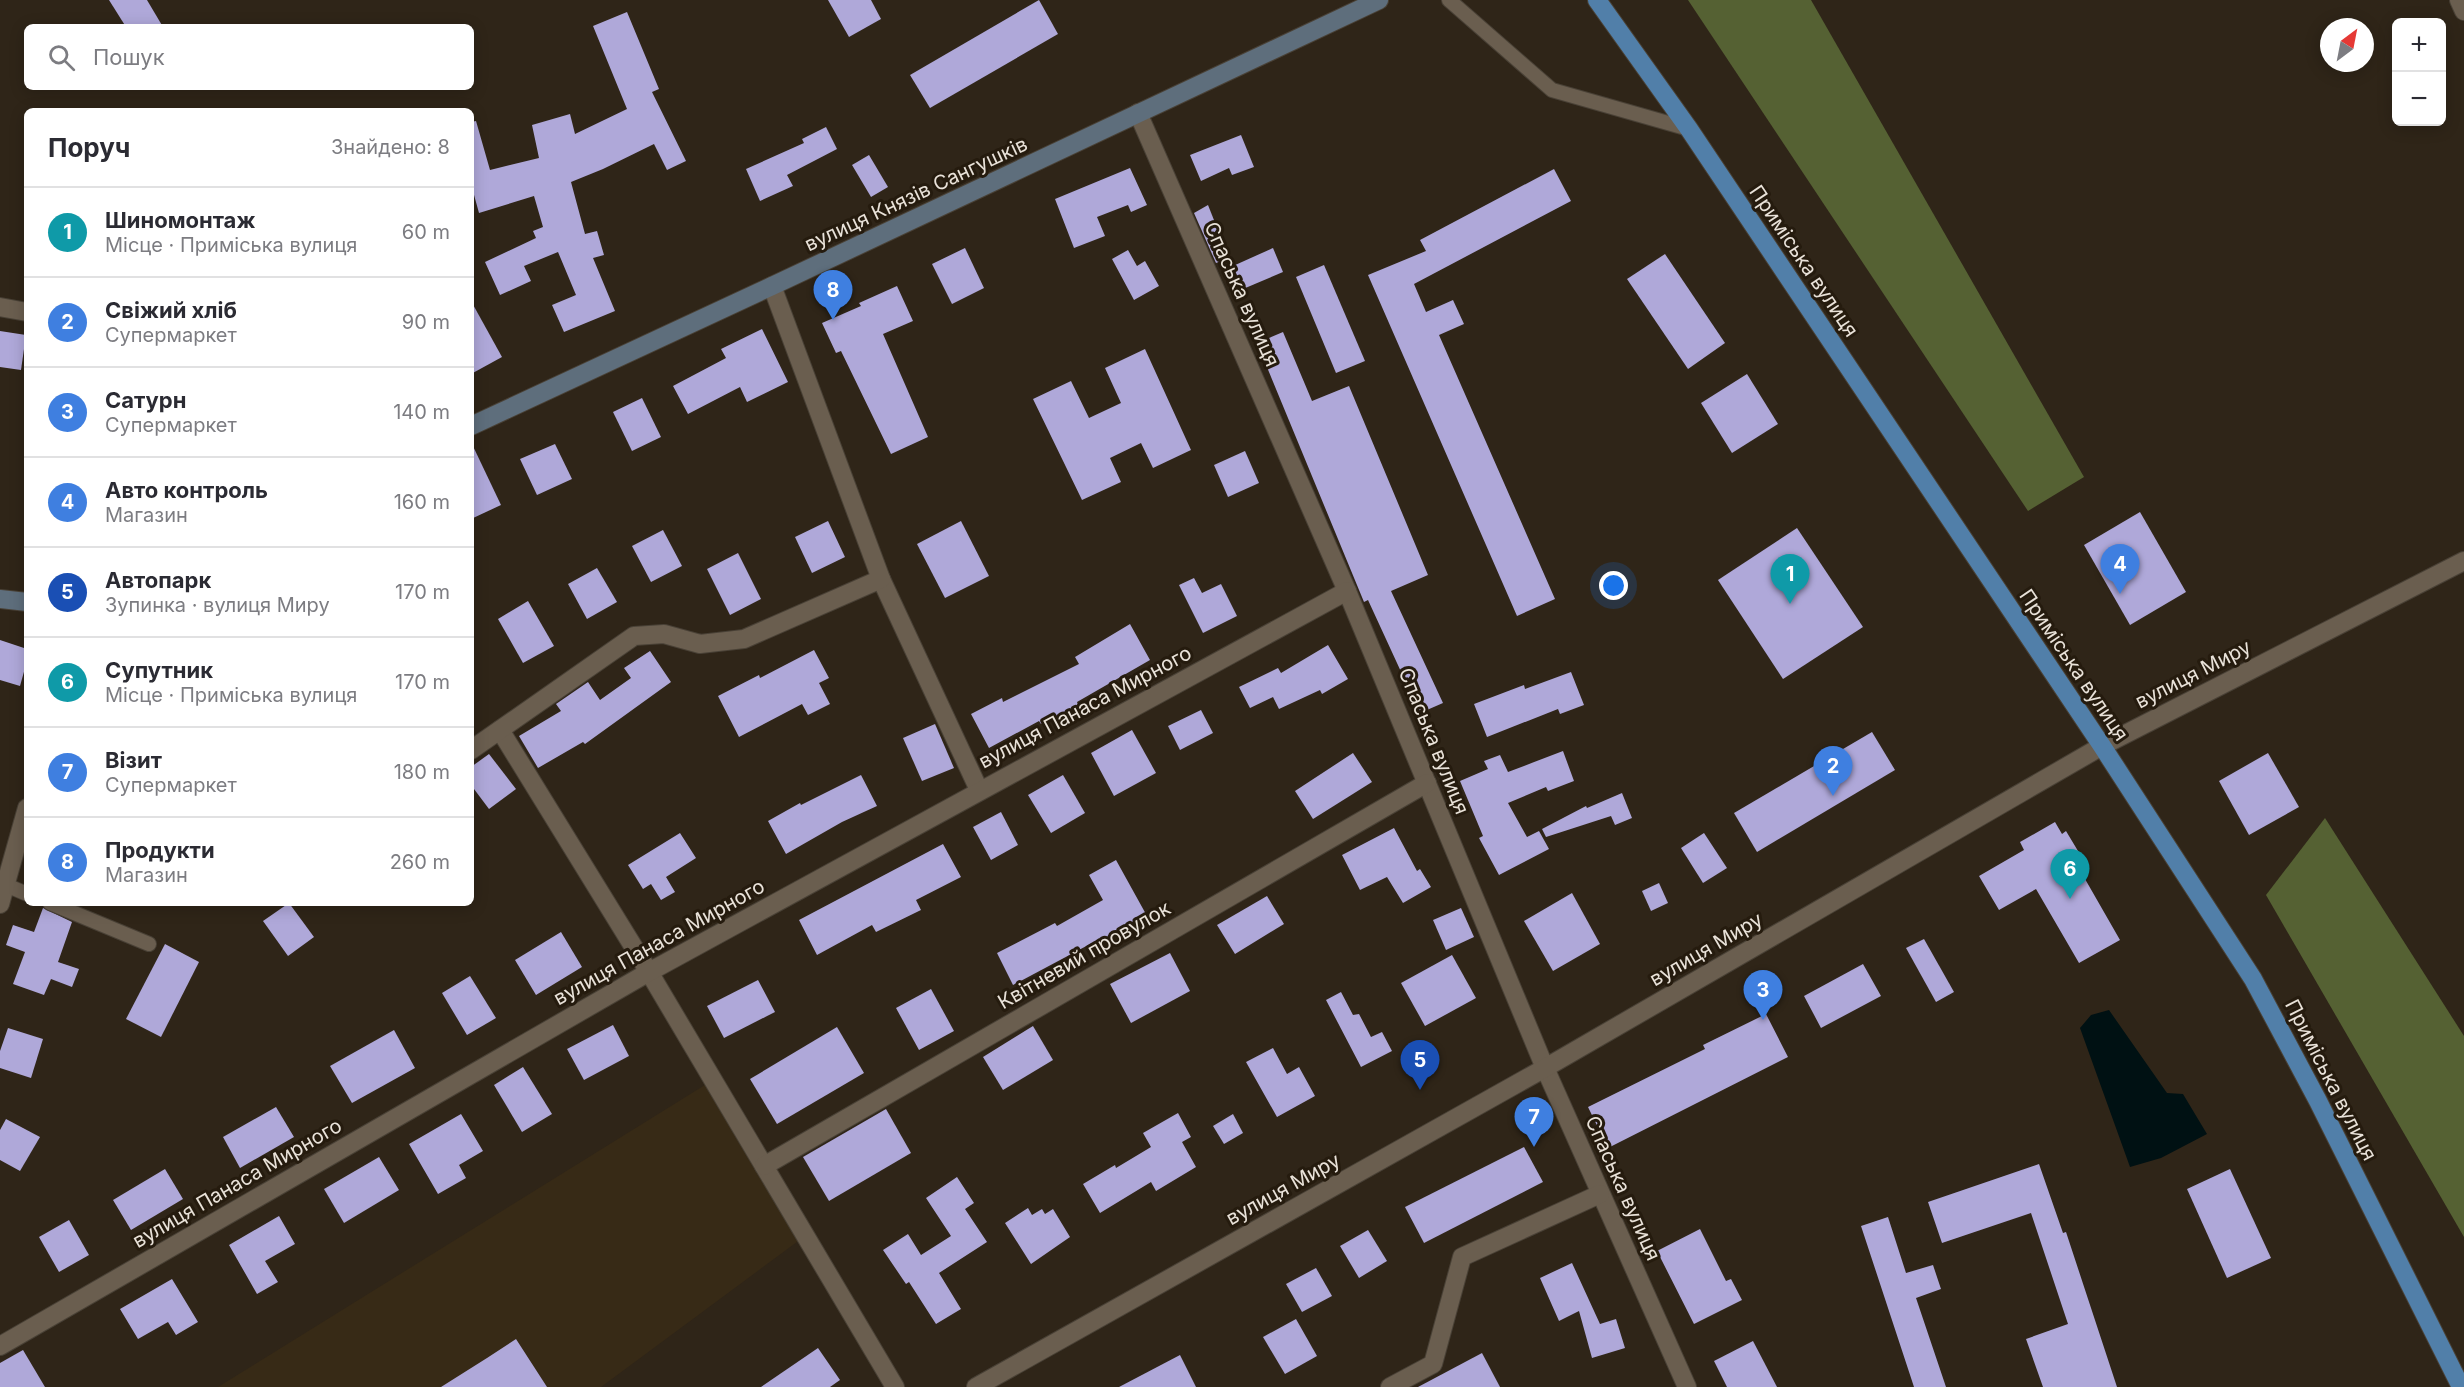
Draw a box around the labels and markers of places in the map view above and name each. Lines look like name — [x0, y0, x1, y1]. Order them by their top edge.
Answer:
pin: 8 — [814, 270, 852, 320]
pin: 4 — [2100, 544, 2140, 594]
pin: 1 — [1770, 554, 1810, 604]
pin: 2 — [1814, 746, 1852, 796]
pin: 6 — [2050, 850, 2090, 899]
pin: 3 — [1744, 970, 1782, 1020]
pin: 5 — [1400, 1040, 1440, 1090]
pin: 7 — [1514, 1098, 1553, 1147]

